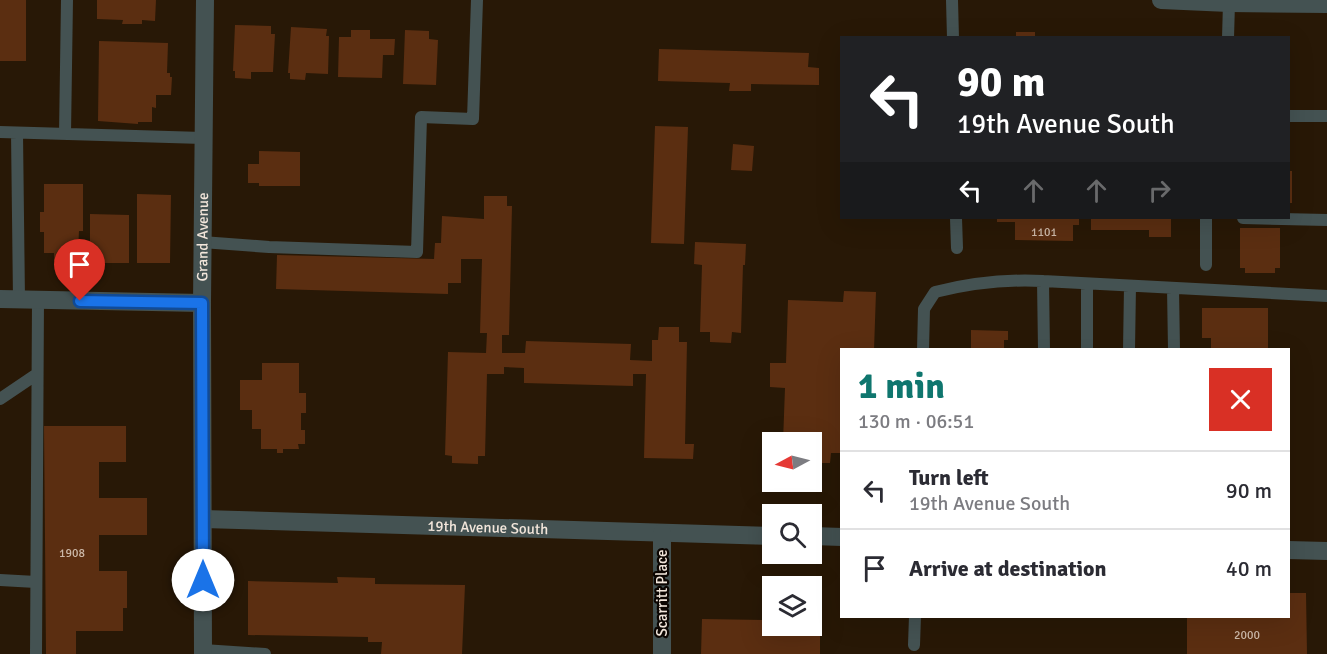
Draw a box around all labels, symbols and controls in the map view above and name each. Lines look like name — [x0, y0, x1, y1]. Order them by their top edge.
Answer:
text: 90 m — [957, 57, 1046, 108]
icon: left — [858, 60, 936, 138]
text: 19th Avenue South — [957, 108, 1175, 141]
icon: left — [954, 174, 987, 207]
icon: ahead — [1017, 174, 1050, 207]
icon: ahead — [1080, 174, 1113, 207]
icon: right — [1143, 174, 1176, 207]
street label: Grand Avenue — [193, 192, 212, 282]
house number: 1101 — [1031, 225, 1057, 240]
pin — [54, 239, 105, 301]
icon: arrive — [63, 248, 96, 281]
text: 1 min — [858, 364, 945, 409]
button: close — [1209, 368, 1272, 431]
text: 130 m · 06:51 — [858, 409, 974, 434]
north arrow — [762, 432, 822, 492]
map controls — [762, 432, 822, 636]
text: Turn left — [909, 464, 989, 491]
icon: left — [858, 474, 891, 507]
text: 90 m — [1226, 477, 1272, 504]
text: 19th Avenue South — [909, 491, 1070, 516]
button: search — [762, 504, 822, 564]
street label: 19th Avenue South — [427, 517, 549, 538]
house number: 1908 — [59, 546, 85, 561]
position arrow — [171, 548, 235, 612]
street label: Scarritt Place — [653, 549, 671, 637]
icon: arrive — [858, 552, 891, 585]
text: Arrive at destination — [909, 555, 1106, 582]
text: 40 m — [1226, 555, 1272, 582]
button: layers — [762, 576, 822, 636]
house number: 2000 — [1234, 628, 1260, 643]

